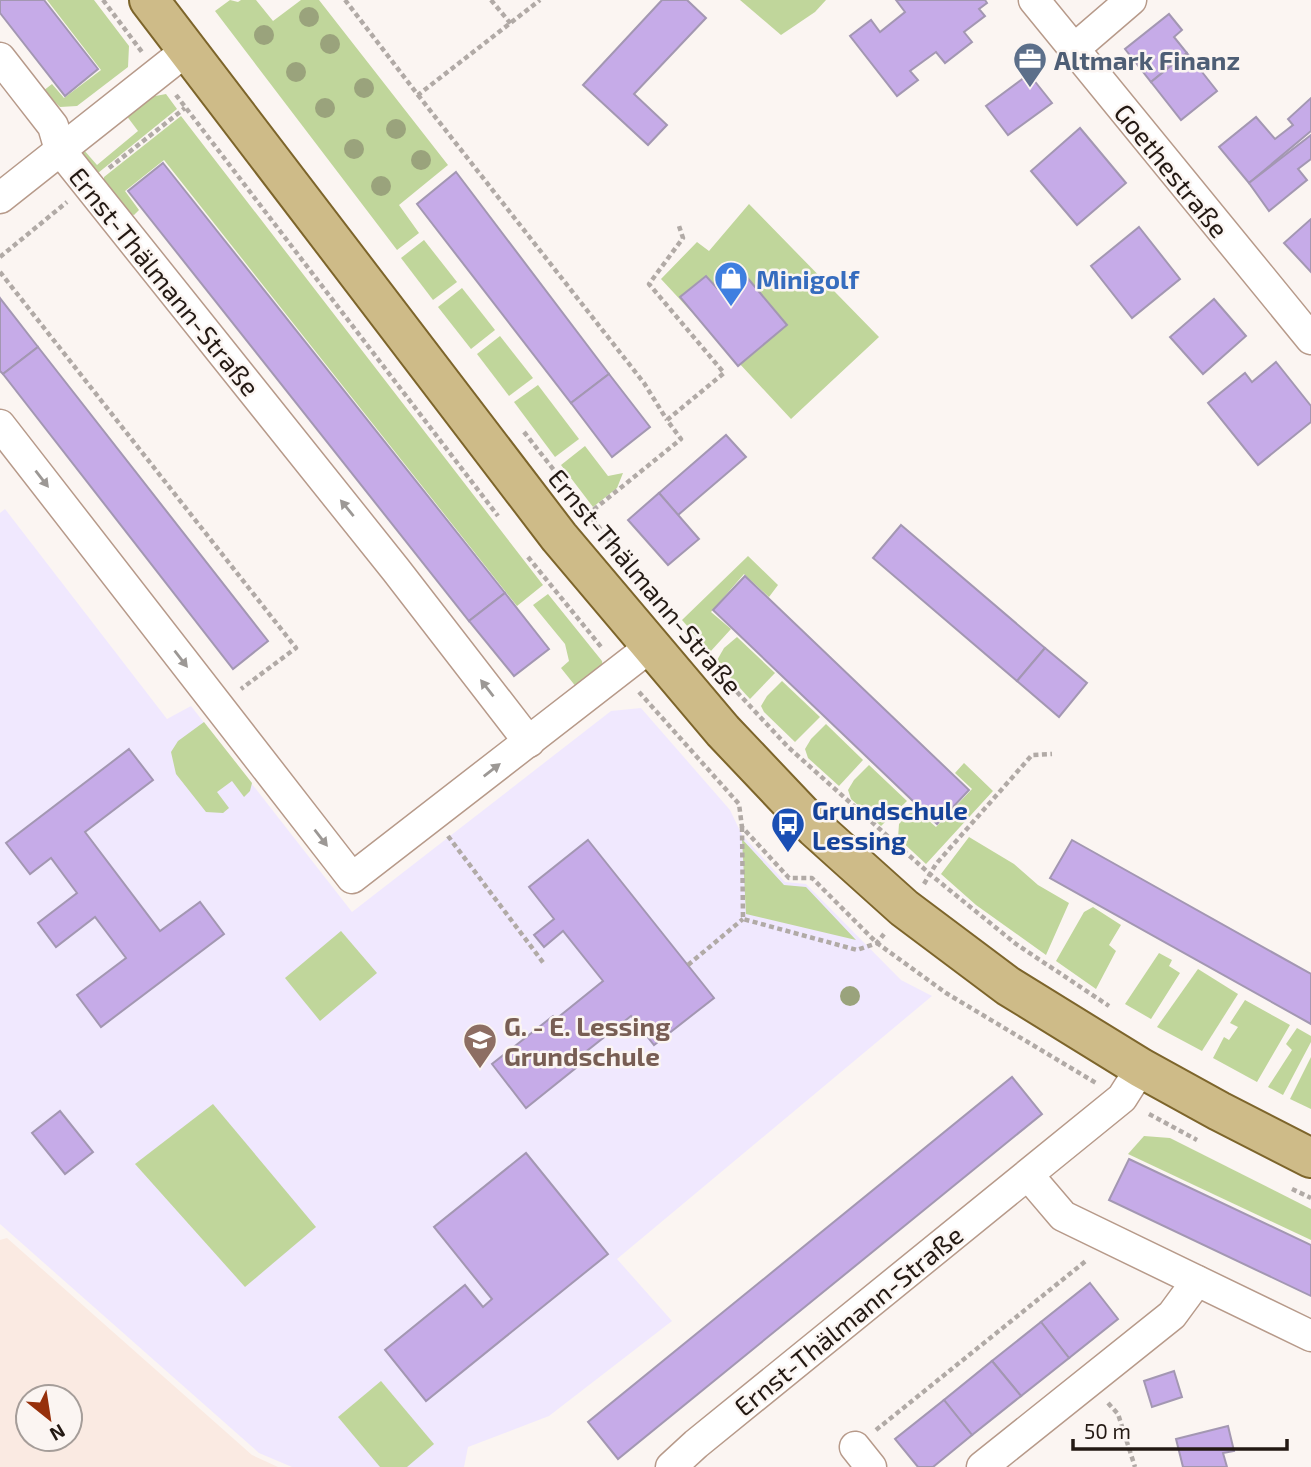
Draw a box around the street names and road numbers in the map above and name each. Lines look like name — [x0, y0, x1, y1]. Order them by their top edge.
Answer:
street label: Goethestraße — [1109, 97, 1235, 243]
street label: Ernst-Thälmann-Straße — [63, 161, 267, 401]
street label: Ernst-Thälmann-Straße — [543, 462, 749, 700]
street label: Ernst-Thälmann-Straße — [728, 1218, 968, 1422]

